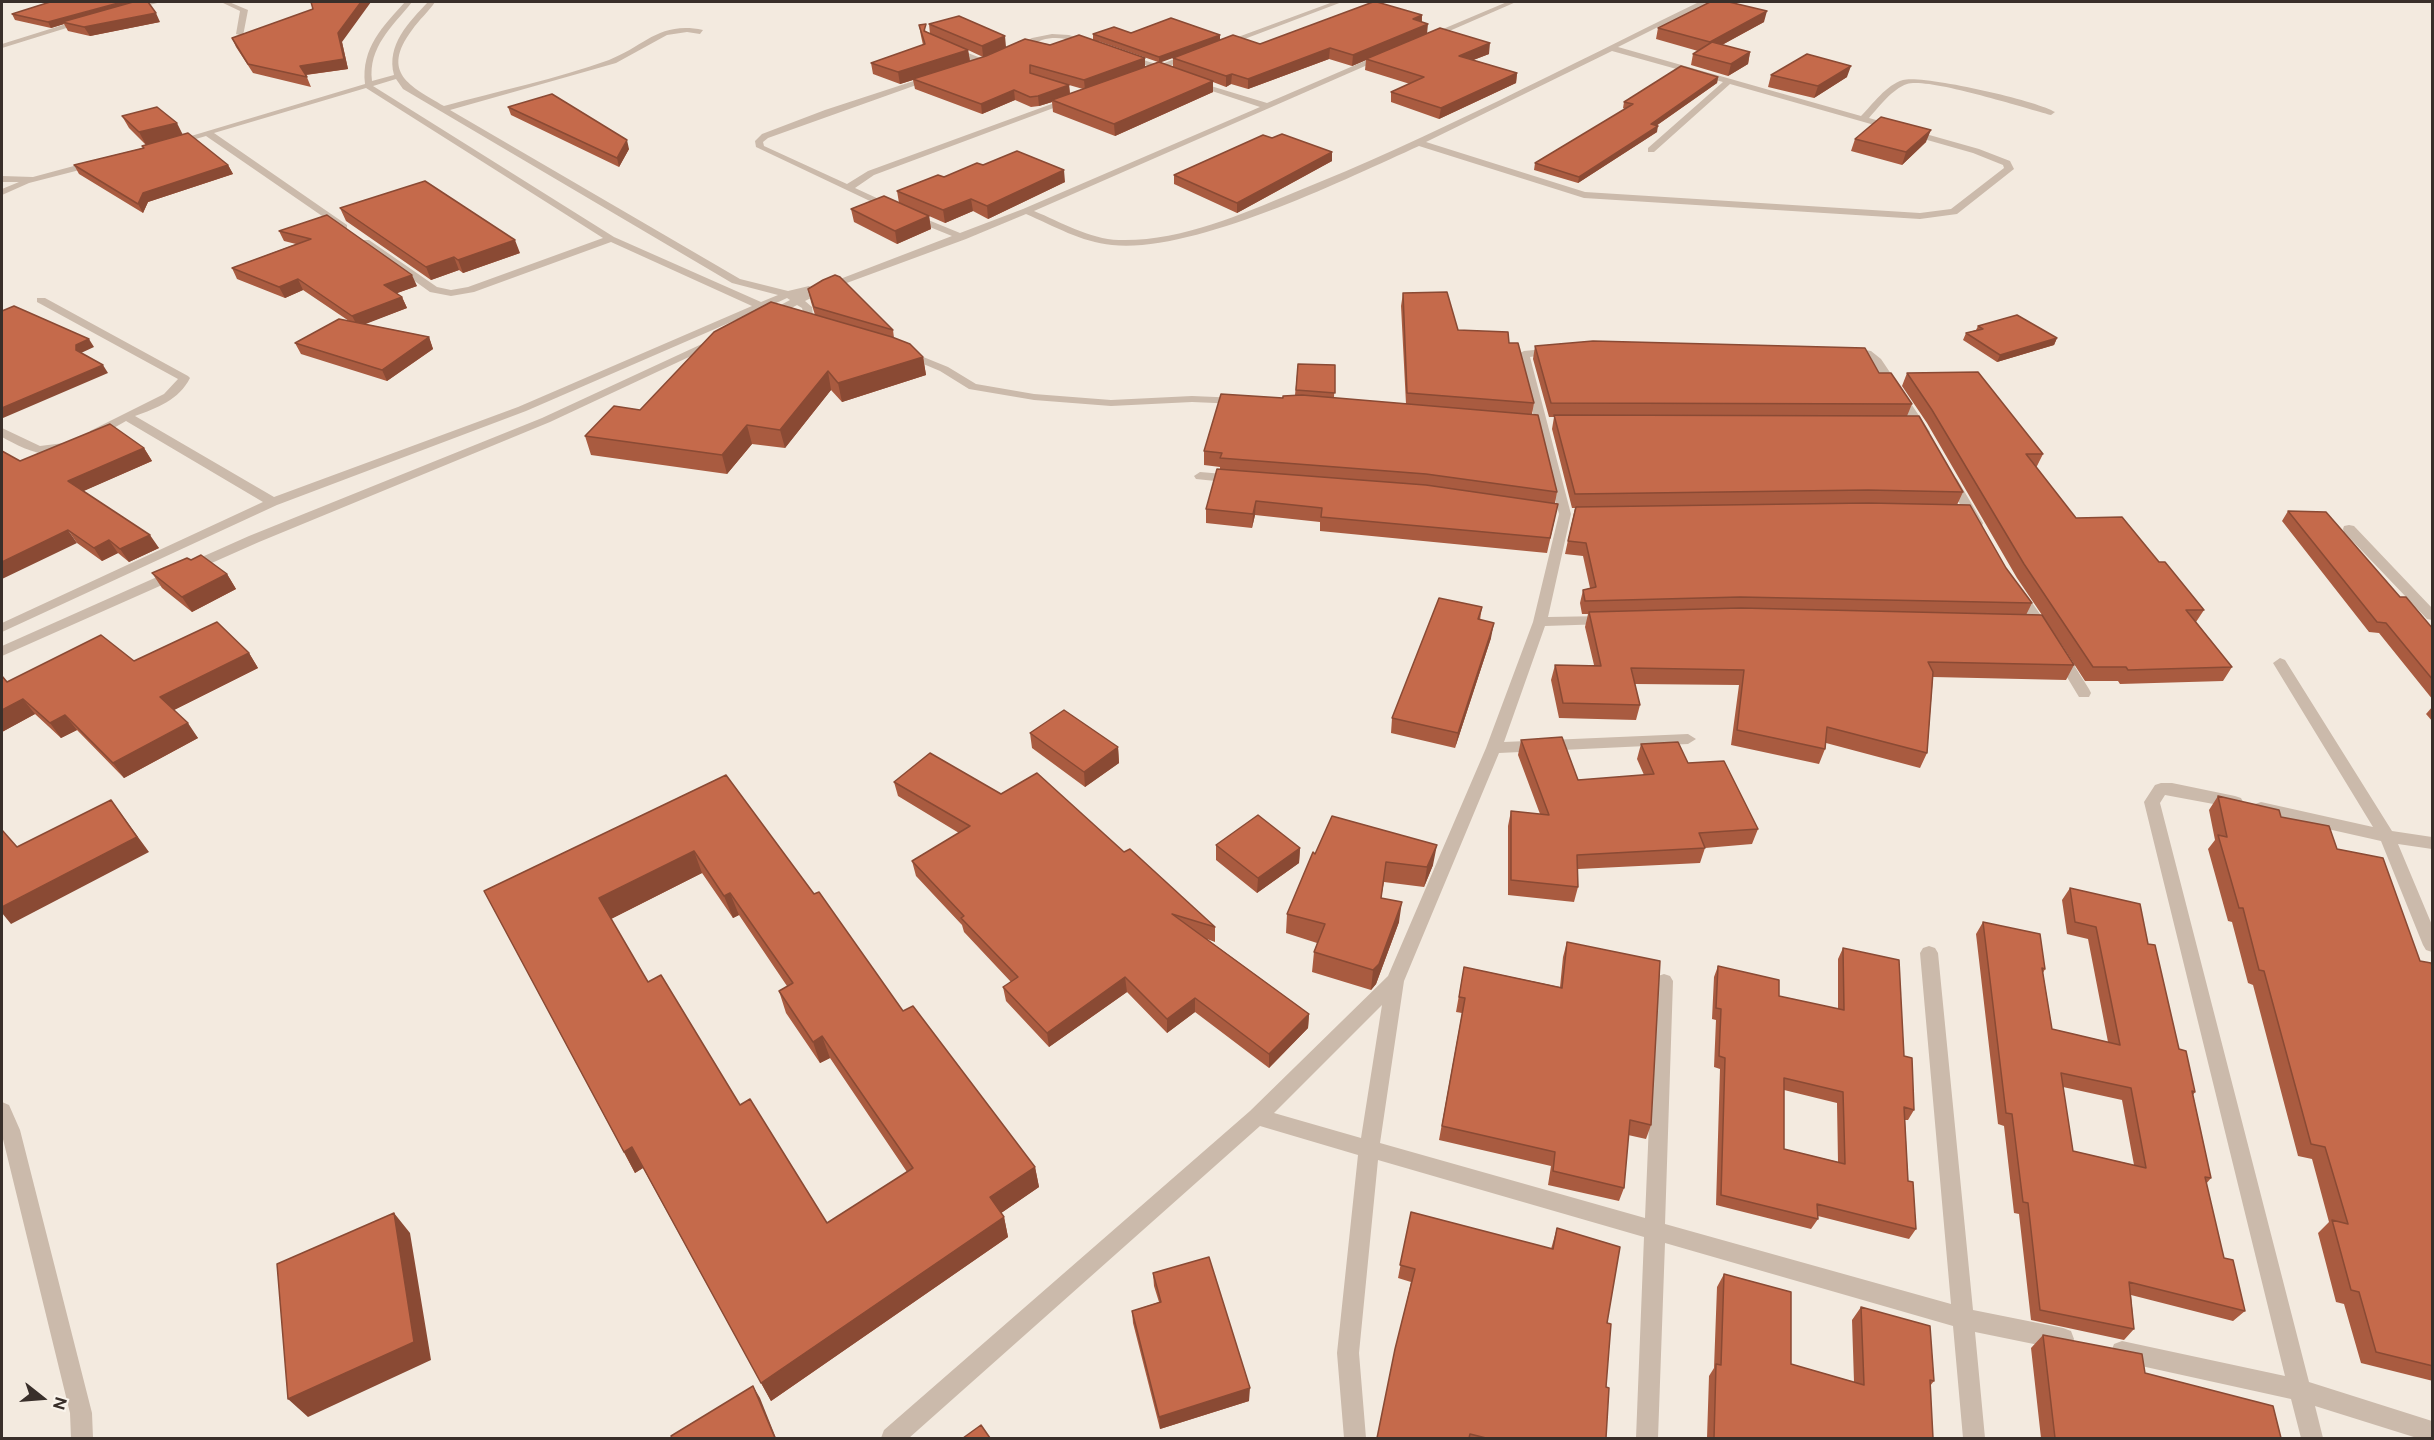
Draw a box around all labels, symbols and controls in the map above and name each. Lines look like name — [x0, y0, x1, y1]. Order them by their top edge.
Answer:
north arrow — [12, 1368, 72, 1428]
text: N — [49, 1395, 71, 1412]

